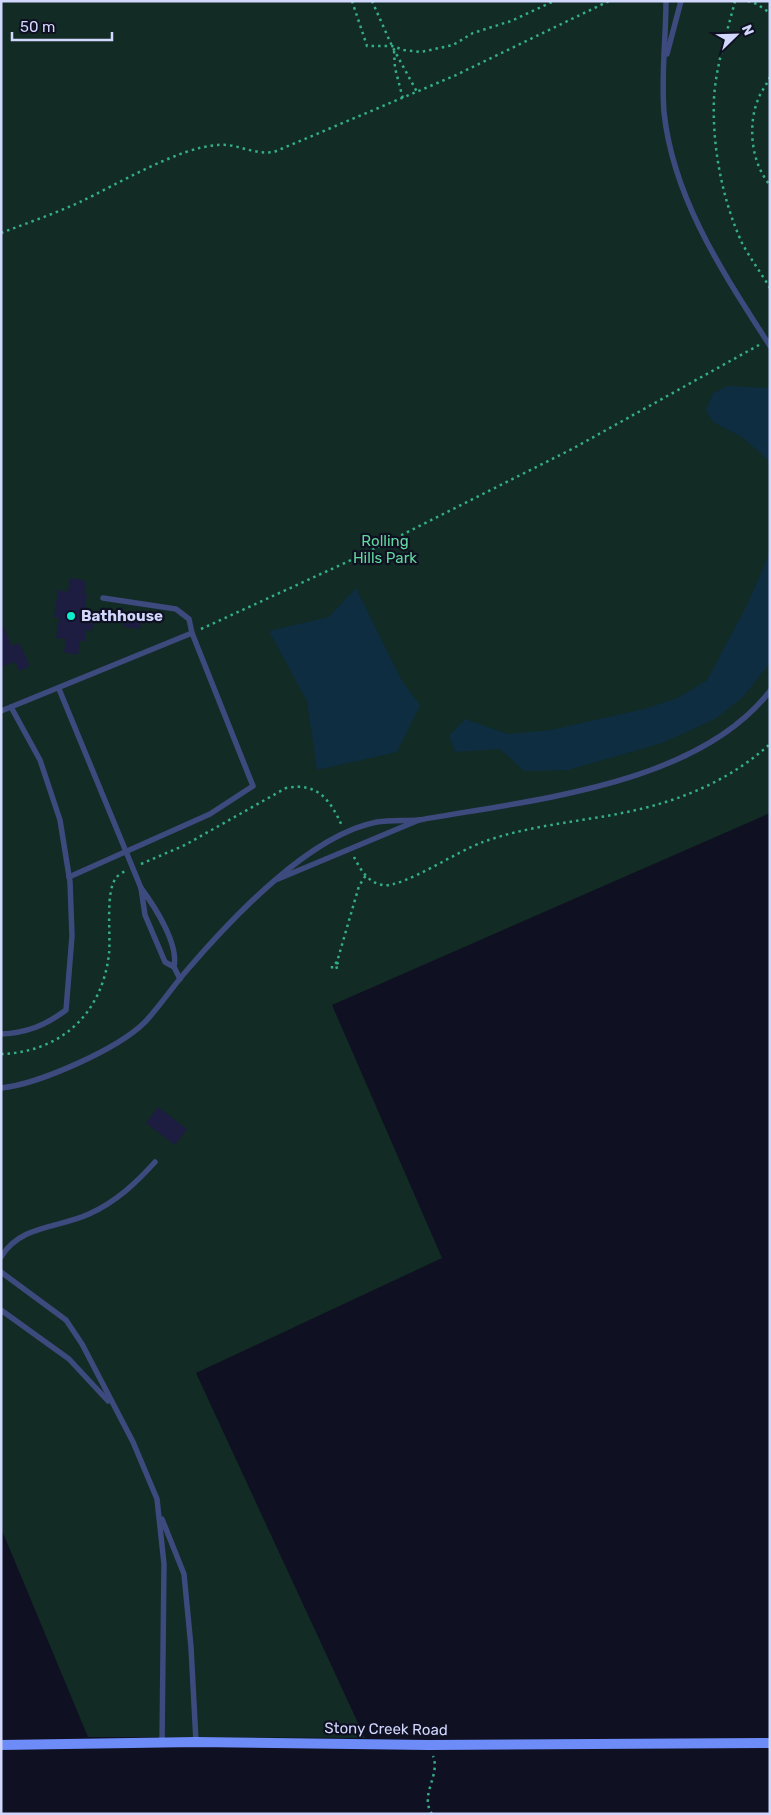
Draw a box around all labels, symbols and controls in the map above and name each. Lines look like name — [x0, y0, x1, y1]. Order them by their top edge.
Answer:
scale bar — [12, 10, 112, 42]
north arrow — [711, 10, 761, 60]
text: 50 m — [20, 18, 55, 36]
text: N — [738, 22, 757, 38]
park label: Rolling Hills Park — [353, 532, 417, 567]
place label: Bathhouse — [81, 607, 163, 625]
marker: Bathhouse — [65, 610, 77, 622]
street label: Stony Creek Road — [324, 1719, 448, 1739]

